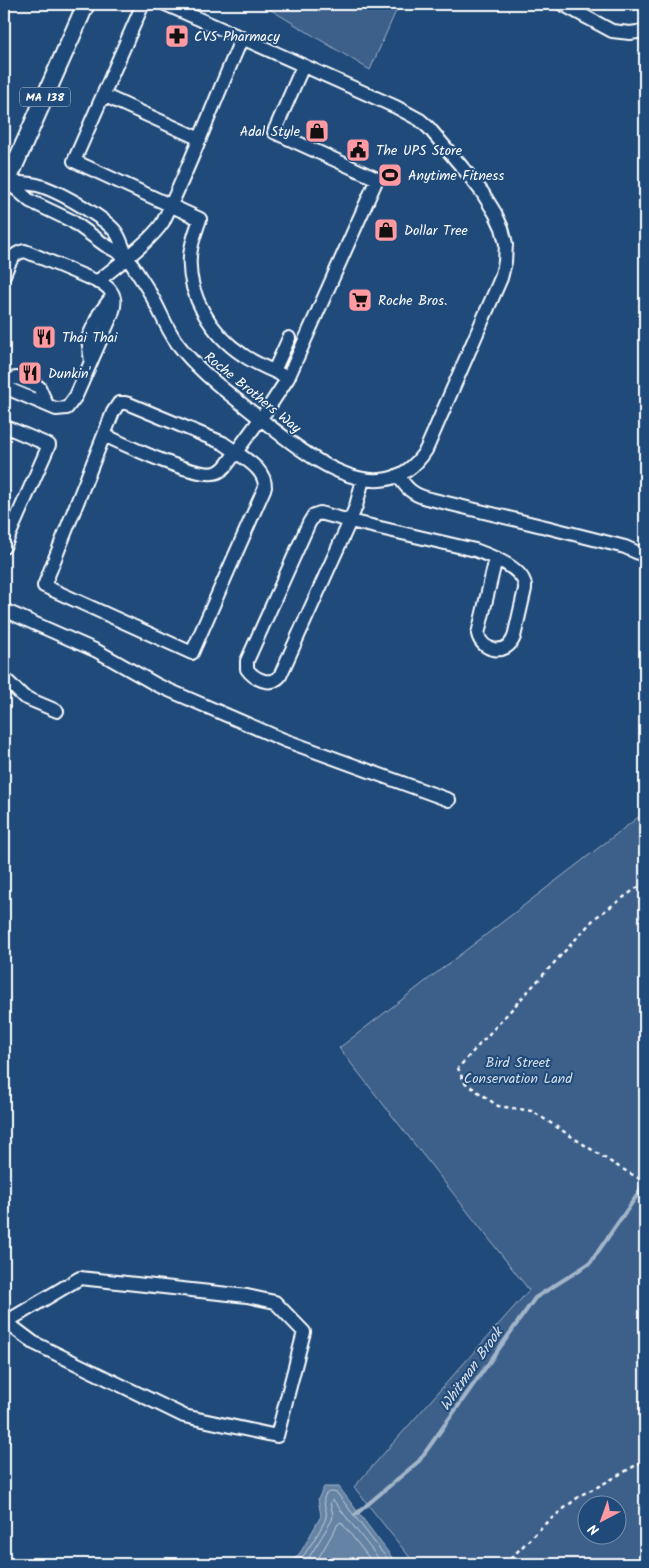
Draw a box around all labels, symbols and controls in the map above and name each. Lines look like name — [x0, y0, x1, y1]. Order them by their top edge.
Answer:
pharmacy icon: CVS Pharmacy — [164, 23, 190, 49]
place label: CVS Pharmacy — [194, 26, 280, 48]
road number: MA 138 — [20, 88, 70, 106]
shop icon: Adal Style — [304, 118, 330, 144]
place label: Adal Style — [240, 121, 301, 143]
public building icon: The UPS Store — [345, 137, 371, 163]
place label: The UPS Store — [376, 140, 463, 162]
sports icon: Anytime Fitness — [377, 162, 403, 188]
place label: Anytime Fitness — [408, 165, 504, 187]
shop icon: Dollar Tree — [373, 217, 399, 243]
place label: Dollar Tree — [404, 220, 468, 242]
supermarket icon: Roche Bros. — [347, 287, 373, 313]
place label: Roche Bros. — [378, 290, 447, 312]
restaurant icon: Thai Thai — [31, 324, 57, 350]
place label: Thai Thai — [62, 327, 118, 349]
street label: Roche Brothers Way — [199, 347, 306, 439]
restaurant icon: Dunkin' — [17, 360, 43, 386]
place label: Dunkin' — [48, 363, 92, 385]
park label: Bird Street Conservation Land — [464, 1052, 573, 1090]
water label: Whitman Brook — [434, 1321, 511, 1416]
north arrow — [576, 1496, 626, 1546]
text: N — [583, 1518, 605, 1540]

